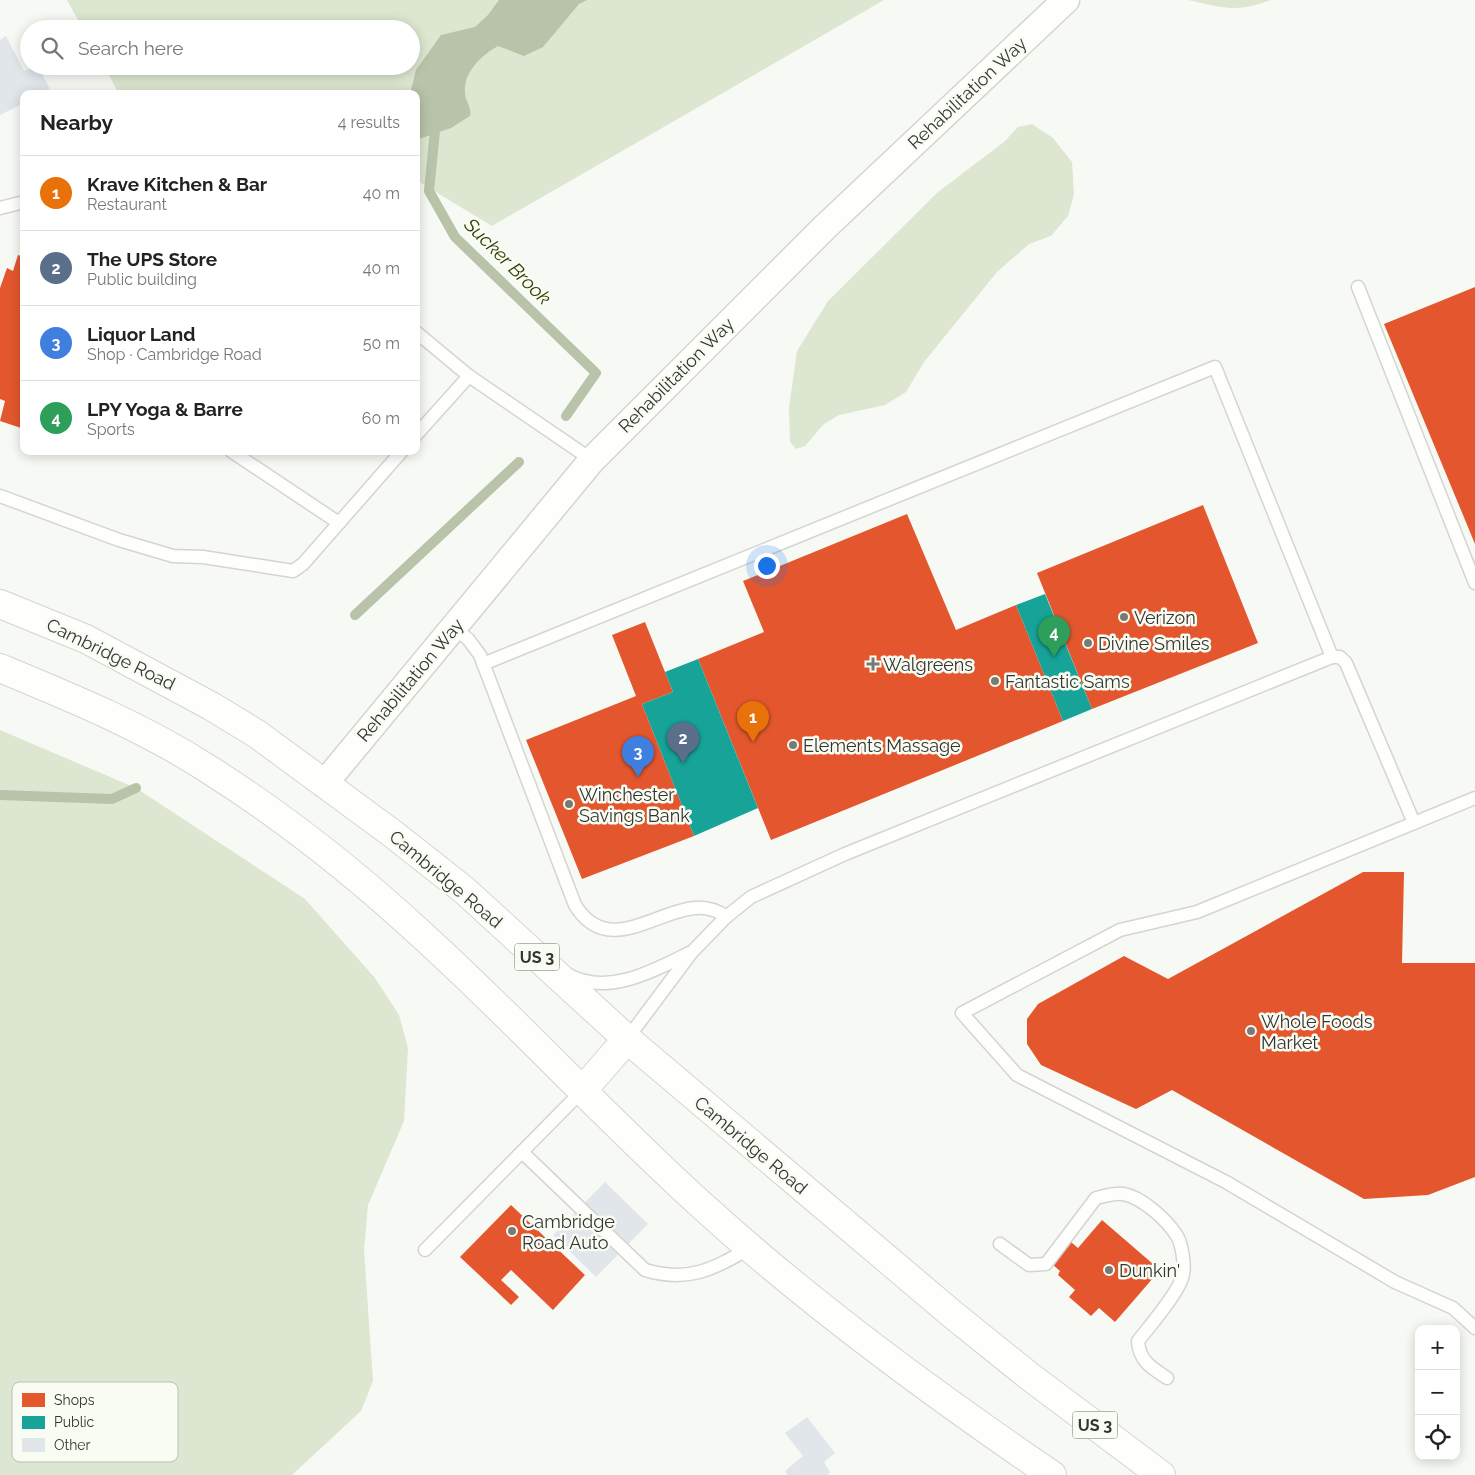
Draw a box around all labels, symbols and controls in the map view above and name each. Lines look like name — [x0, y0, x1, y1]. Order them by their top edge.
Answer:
search box — [20, 20, 420, 75]
street label: Rehabilitation Way — [903, 33, 1031, 153]
icon: search — [38, 34, 66, 62]
text: Search here — [78, 37, 184, 59]
text: Nearby — [40, 110, 113, 135]
text: 4 results — [338, 113, 400, 132]
text: Krave Kitchen & Bar — [87, 173, 267, 195]
text: 1 — [52, 184, 60, 203]
text: 40 m — [363, 184, 400, 203]
text: Restaurant — [87, 195, 167, 214]
water label: Sucker Brook — [459, 212, 556, 309]
text: The UPS Store — [87, 248, 217, 270]
text: 2 — [51, 259, 61, 278]
text: 40 m — [363, 259, 400, 278]
text: Public building — [87, 270, 197, 289]
street label: Rehabilitation Way — [614, 313, 738, 437]
text: Liquor Land — [87, 323, 195, 345]
text: 3 — [52, 334, 60, 353]
text: 50 m — [363, 334, 400, 353]
text: Shop · Cambridge Road — [87, 345, 262, 364]
text: LPY Yoga & Barre — [87, 398, 243, 420]
text: 4 — [51, 409, 61, 428]
text: 60 m — [362, 409, 400, 428]
text: Sports — [87, 420, 135, 439]
your location — [754, 553, 780, 579]
place label: Verizon — [1134, 607, 1196, 628]
marker: Verizon — [1118, 611, 1130, 623]
street label: Cambridge Road — [43, 614, 179, 694]
street label: Rehabilitation Way — [352, 614, 468, 746]
pin: 4 — [1038, 616, 1070, 657]
place label: Divine Smiles — [1098, 633, 1210, 654]
marker: Divine Smiles — [1082, 637, 1094, 649]
place label: Walgreens — [883, 654, 973, 675]
marker: Walgreens — [867, 658, 879, 670]
place label: Fantastic Sams — [1005, 671, 1130, 692]
marker: Fantastic Sams — [989, 675, 1001, 687]
pin: 1 — [737, 701, 769, 742]
pin: 2 — [667, 722, 699, 763]
place label: Elements Massage — [803, 735, 961, 756]
pin: 3 — [622, 736, 654, 777]
marker: Elements Massage — [787, 739, 799, 751]
place label: Winchester Savings Bank — [579, 784, 690, 826]
marker: Winchester Savings Bank — [563, 798, 575, 810]
street label: Cambridge Road — [385, 826, 507, 932]
road number: US 3 — [514, 944, 560, 970]
place label: Whole Foods Market — [1261, 1011, 1373, 1053]
marker: Whole Foods Market — [1245, 1025, 1257, 1037]
street label: Cambridge Road — [690, 1092, 812, 1198]
place label: Cambridge Road Auto — [522, 1211, 615, 1253]
marker: Cambridge Road Auto — [506, 1225, 518, 1237]
place label: Dunkin' — [1119, 1260, 1180, 1281]
marker: Dunkin' — [1103, 1264, 1115, 1276]
map controls — [1415, 1325, 1460, 1460]
button: + — [1415, 1325, 1460, 1370]
button: − — [1415, 1370, 1460, 1415]
legend — [12, 1382, 178, 1462]
text: Shops — [54, 1392, 95, 1408]
road number: US 3 — [1072, 1412, 1118, 1438]
text: Public — [54, 1414, 95, 1430]
button: locate — [1415, 1415, 1460, 1460]
text: Other — [54, 1437, 91, 1453]

